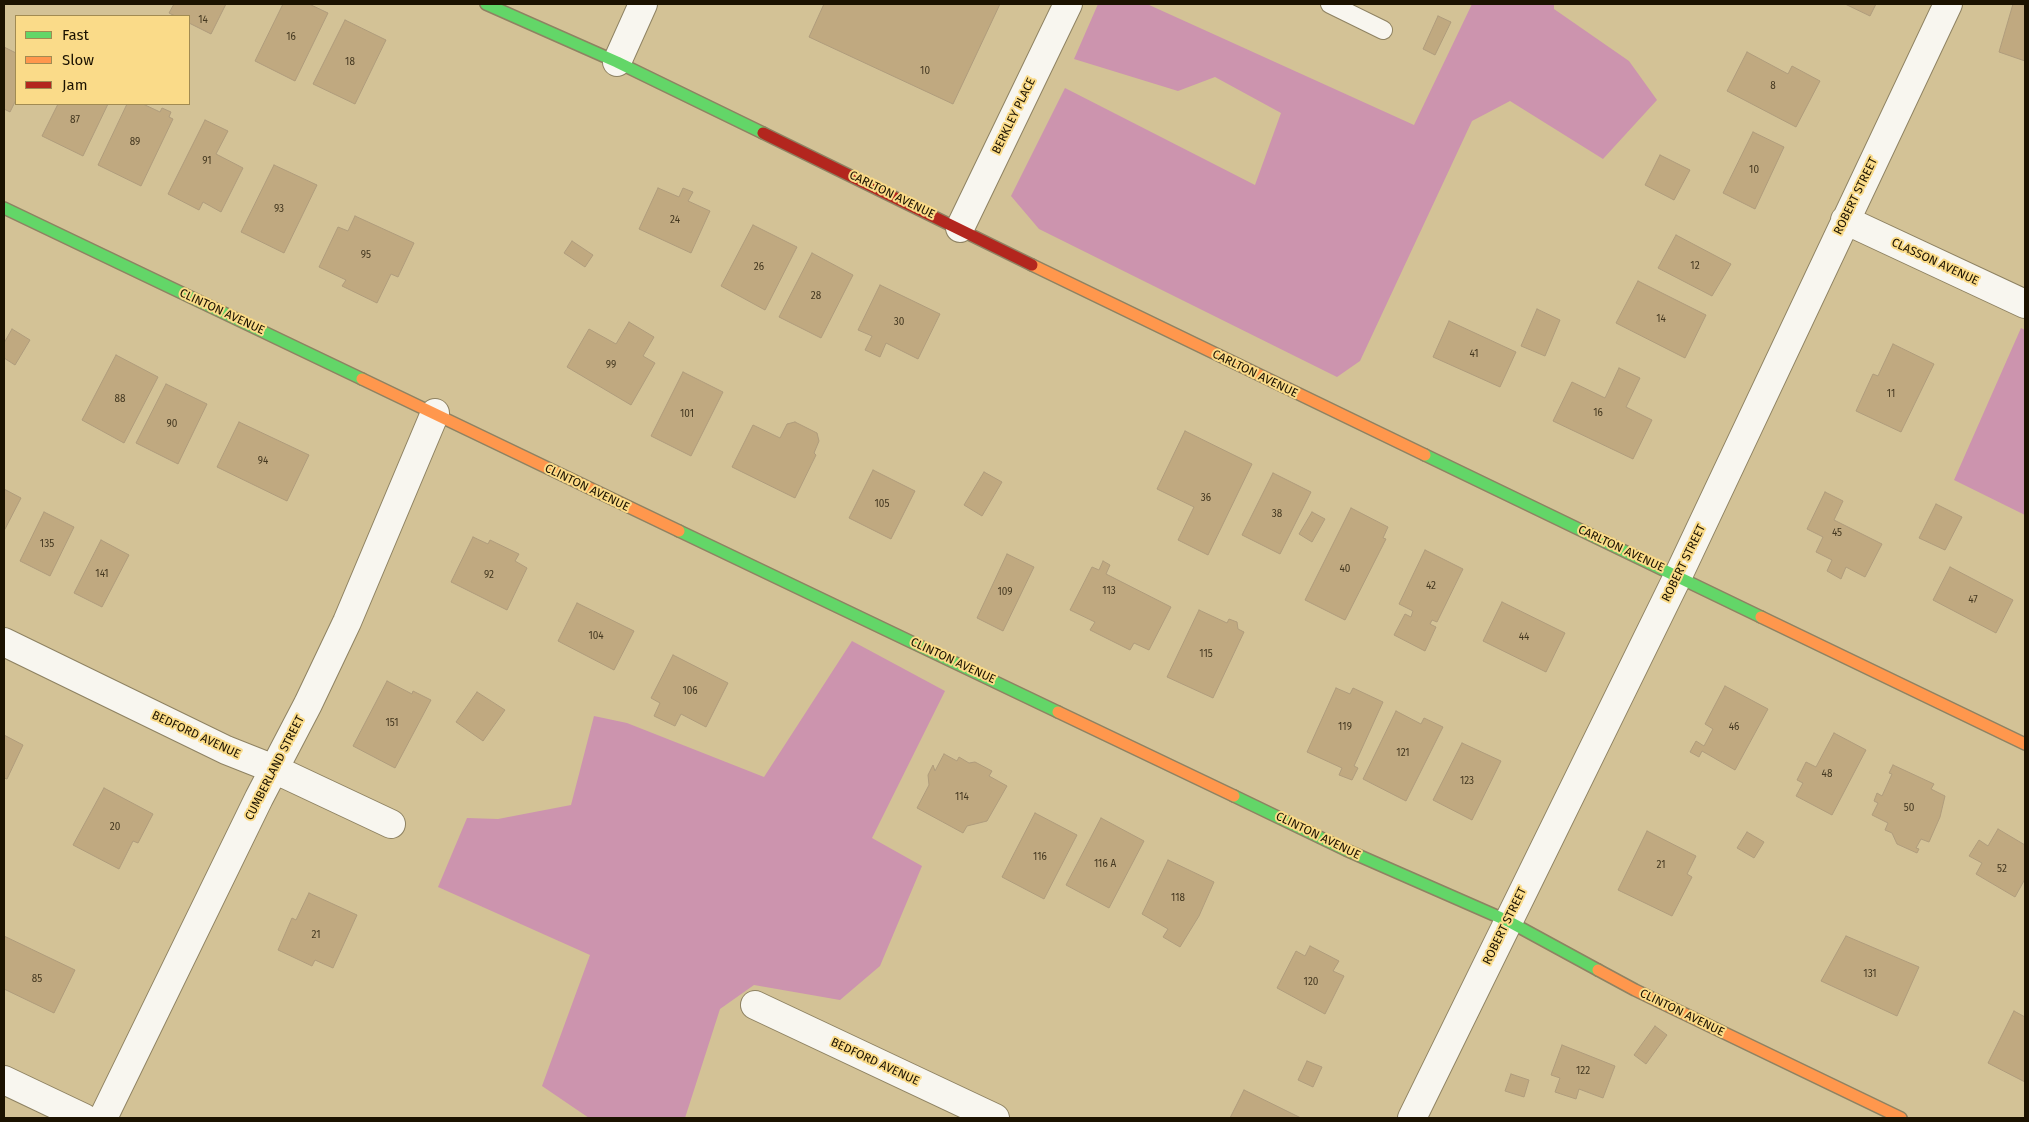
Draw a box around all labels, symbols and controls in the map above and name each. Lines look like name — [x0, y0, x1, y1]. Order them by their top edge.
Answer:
house number: 14 — [198, 14, 208, 26]
legend — [15, 15, 190, 105]
text: Fast — [62, 26, 89, 44]
house number: 16 — [286, 31, 296, 43]
text: Slow — [62, 51, 94, 69]
house number: 18 — [345, 56, 355, 68]
house number: 10 — [920, 65, 930, 77]
text: Jam — [62, 76, 88, 94]
street label: BERKLEY PLACE — [989, 76, 1039, 156]
house number: 8 — [1770, 80, 1776, 92]
house number: 87 — [70, 114, 80, 126]
house number: 89 — [130, 136, 140, 148]
house number: 91 — [202, 155, 212, 167]
street label: ROBERT STREET — [1831, 155, 1881, 237]
house number: 10 — [1749, 164, 1759, 176]
street label: CARLTON AVENUE — [847, 168, 937, 222]
house number: 93 — [274, 203, 284, 215]
house number: 24 — [670, 214, 680, 226]
street label: CLASSON AVENUE — [1889, 235, 1981, 289]
house number: 95 — [361, 249, 371, 261]
house number: 12 — [1690, 260, 1700, 272]
house number: 26 — [754, 261, 764, 273]
street label: CLINTON AVENUE — [177, 286, 267, 338]
house number: 28 — [811, 290, 821, 302]
house number: 14 — [1656, 313, 1666, 325]
house number: 30 — [894, 316, 904, 328]
street label: CARLTON AVENUE — [1210, 347, 1300, 401]
house number: 41 — [1469, 348, 1479, 360]
house number: 99 — [606, 359, 616, 371]
house number: 11 — [1887, 388, 1895, 400]
house number: 88 — [114, 393, 126, 405]
house number: 16 — [1593, 407, 1603, 419]
house number: 101 — [680, 408, 694, 420]
house number: 90 — [167, 418, 177, 430]
house number: 94 — [258, 455, 268, 467]
street label: CLINTON AVENUE — [542, 461, 632, 515]
house number: 36 — [1201, 492, 1211, 504]
house number: 105 — [875, 498, 889, 510]
house number: 38 — [1272, 508, 1282, 520]
street label: ROBERT STREET — [1659, 522, 1709, 604]
street label: CARLTON AVENUE — [1576, 523, 1666, 575]
house number: 45 — [1832, 527, 1842, 539]
house number: 135 — [40, 538, 54, 550]
house number: 40 — [1340, 563, 1350, 575]
house number: 141 — [95, 568, 109, 580]
house number: 92 — [484, 569, 494, 581]
house number: 42 — [1426, 580, 1436, 592]
house number: 113 — [1102, 585, 1116, 597]
house number: 109 — [997, 586, 1013, 598]
house number: 47 — [1968, 594, 1978, 606]
house number: 104 — [588, 630, 604, 642]
house number: 44 — [1519, 631, 1529, 643]
street label: CLINTON AVENUE — [908, 635, 998, 687]
house number: 115 — [1199, 648, 1213, 660]
house number: 106 — [682, 685, 698, 697]
street label: BEDFORD AVENUE — [149, 708, 243, 762]
street label: CUMBERLAND STREET — [242, 713, 308, 823]
house number: 151 — [385, 717, 399, 729]
house number: 119 — [1338, 721, 1352, 733]
house number: 46 — [1729, 721, 1739, 733]
house number: 121 — [1396, 747, 1410, 759]
house number: 48 — [1822, 768, 1832, 780]
house number: 123 — [1460, 775, 1474, 787]
house number: 114 — [955, 791, 969, 803]
house number: 50 — [1904, 802, 1914, 814]
street label: CLINTON AVENUE — [1273, 809, 1363, 863]
house number: 20 — [110, 821, 120, 833]
house number: 116 — [1033, 851, 1047, 863]
house number: 116 A — [1094, 858, 1116, 870]
house number: 21 — [1656, 859, 1666, 871]
house number: 52 — [1997, 863, 2007, 875]
street label: ROBERT STREET — [1480, 885, 1530, 967]
house number: 118 — [1171, 892, 1185, 904]
house number: 21 — [311, 929, 321, 941]
house number: 131 — [1863, 968, 1877, 980]
house number: 85 — [32, 973, 42, 985]
house number: 120 — [1304, 976, 1318, 988]
street label: CLINTON AVENUE — [1637, 986, 1727, 1040]
street label: BEDFORD AVENUE — [828, 1035, 922, 1089]
house number: 122 — [1576, 1065, 1590, 1077]

